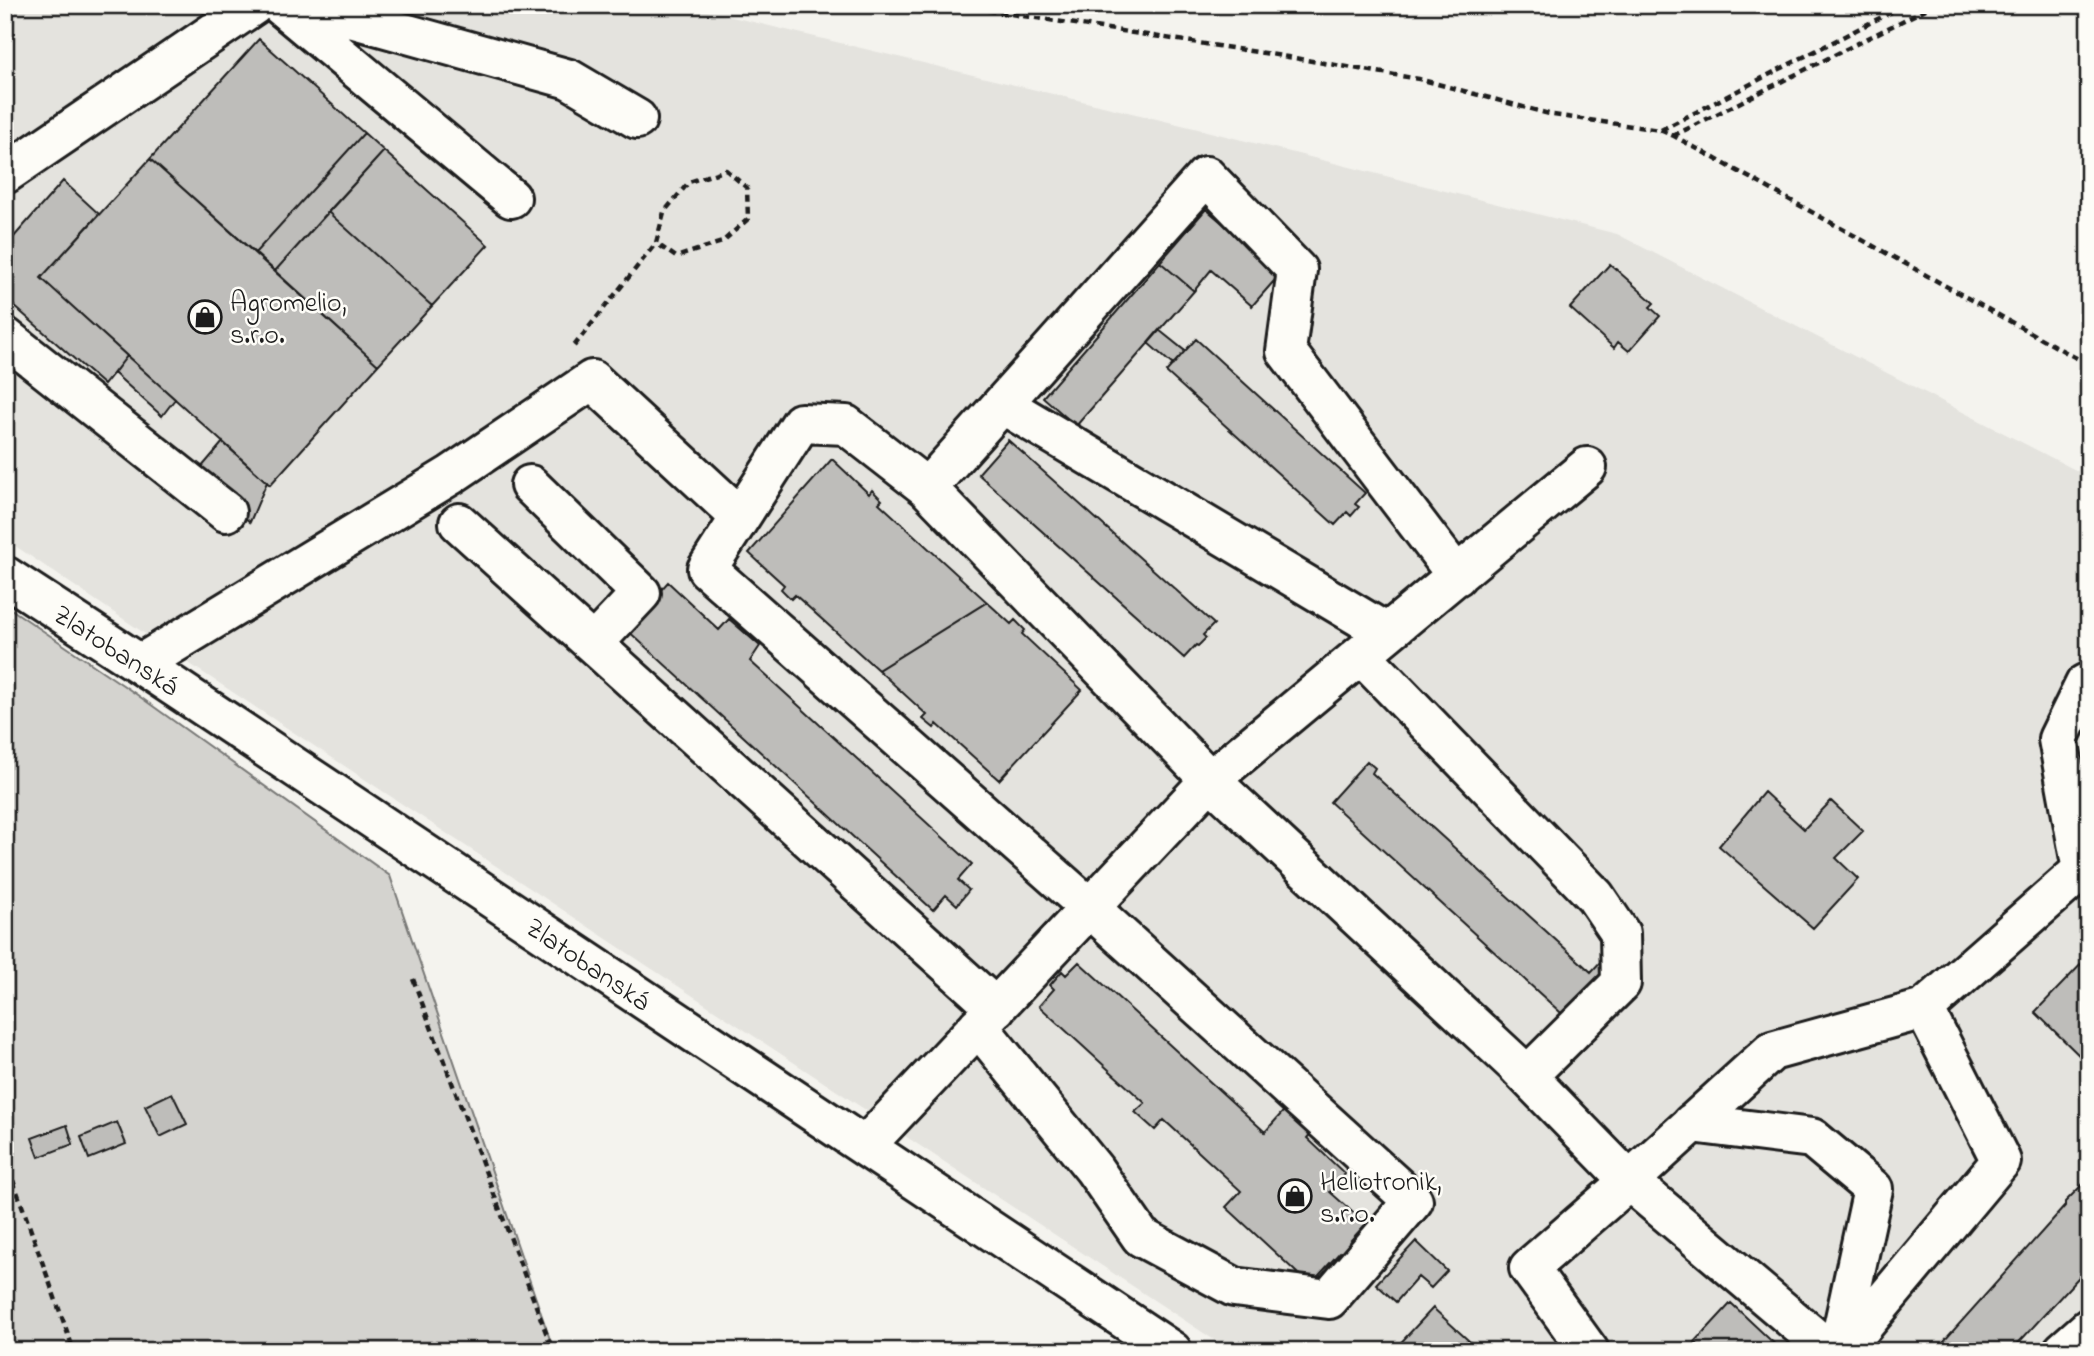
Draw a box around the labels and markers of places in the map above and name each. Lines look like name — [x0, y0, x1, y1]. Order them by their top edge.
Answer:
place label: Agromelio, s.r.o. — [230, 284, 346, 357]
shop icon: Agromelio, s.r.o. — [186, 298, 224, 336]
place label: Heliotronik, s.r.o. — [1320, 1163, 1442, 1236]
shop icon: Heliotronik, s.r.o. — [1276, 1177, 1314, 1215]

